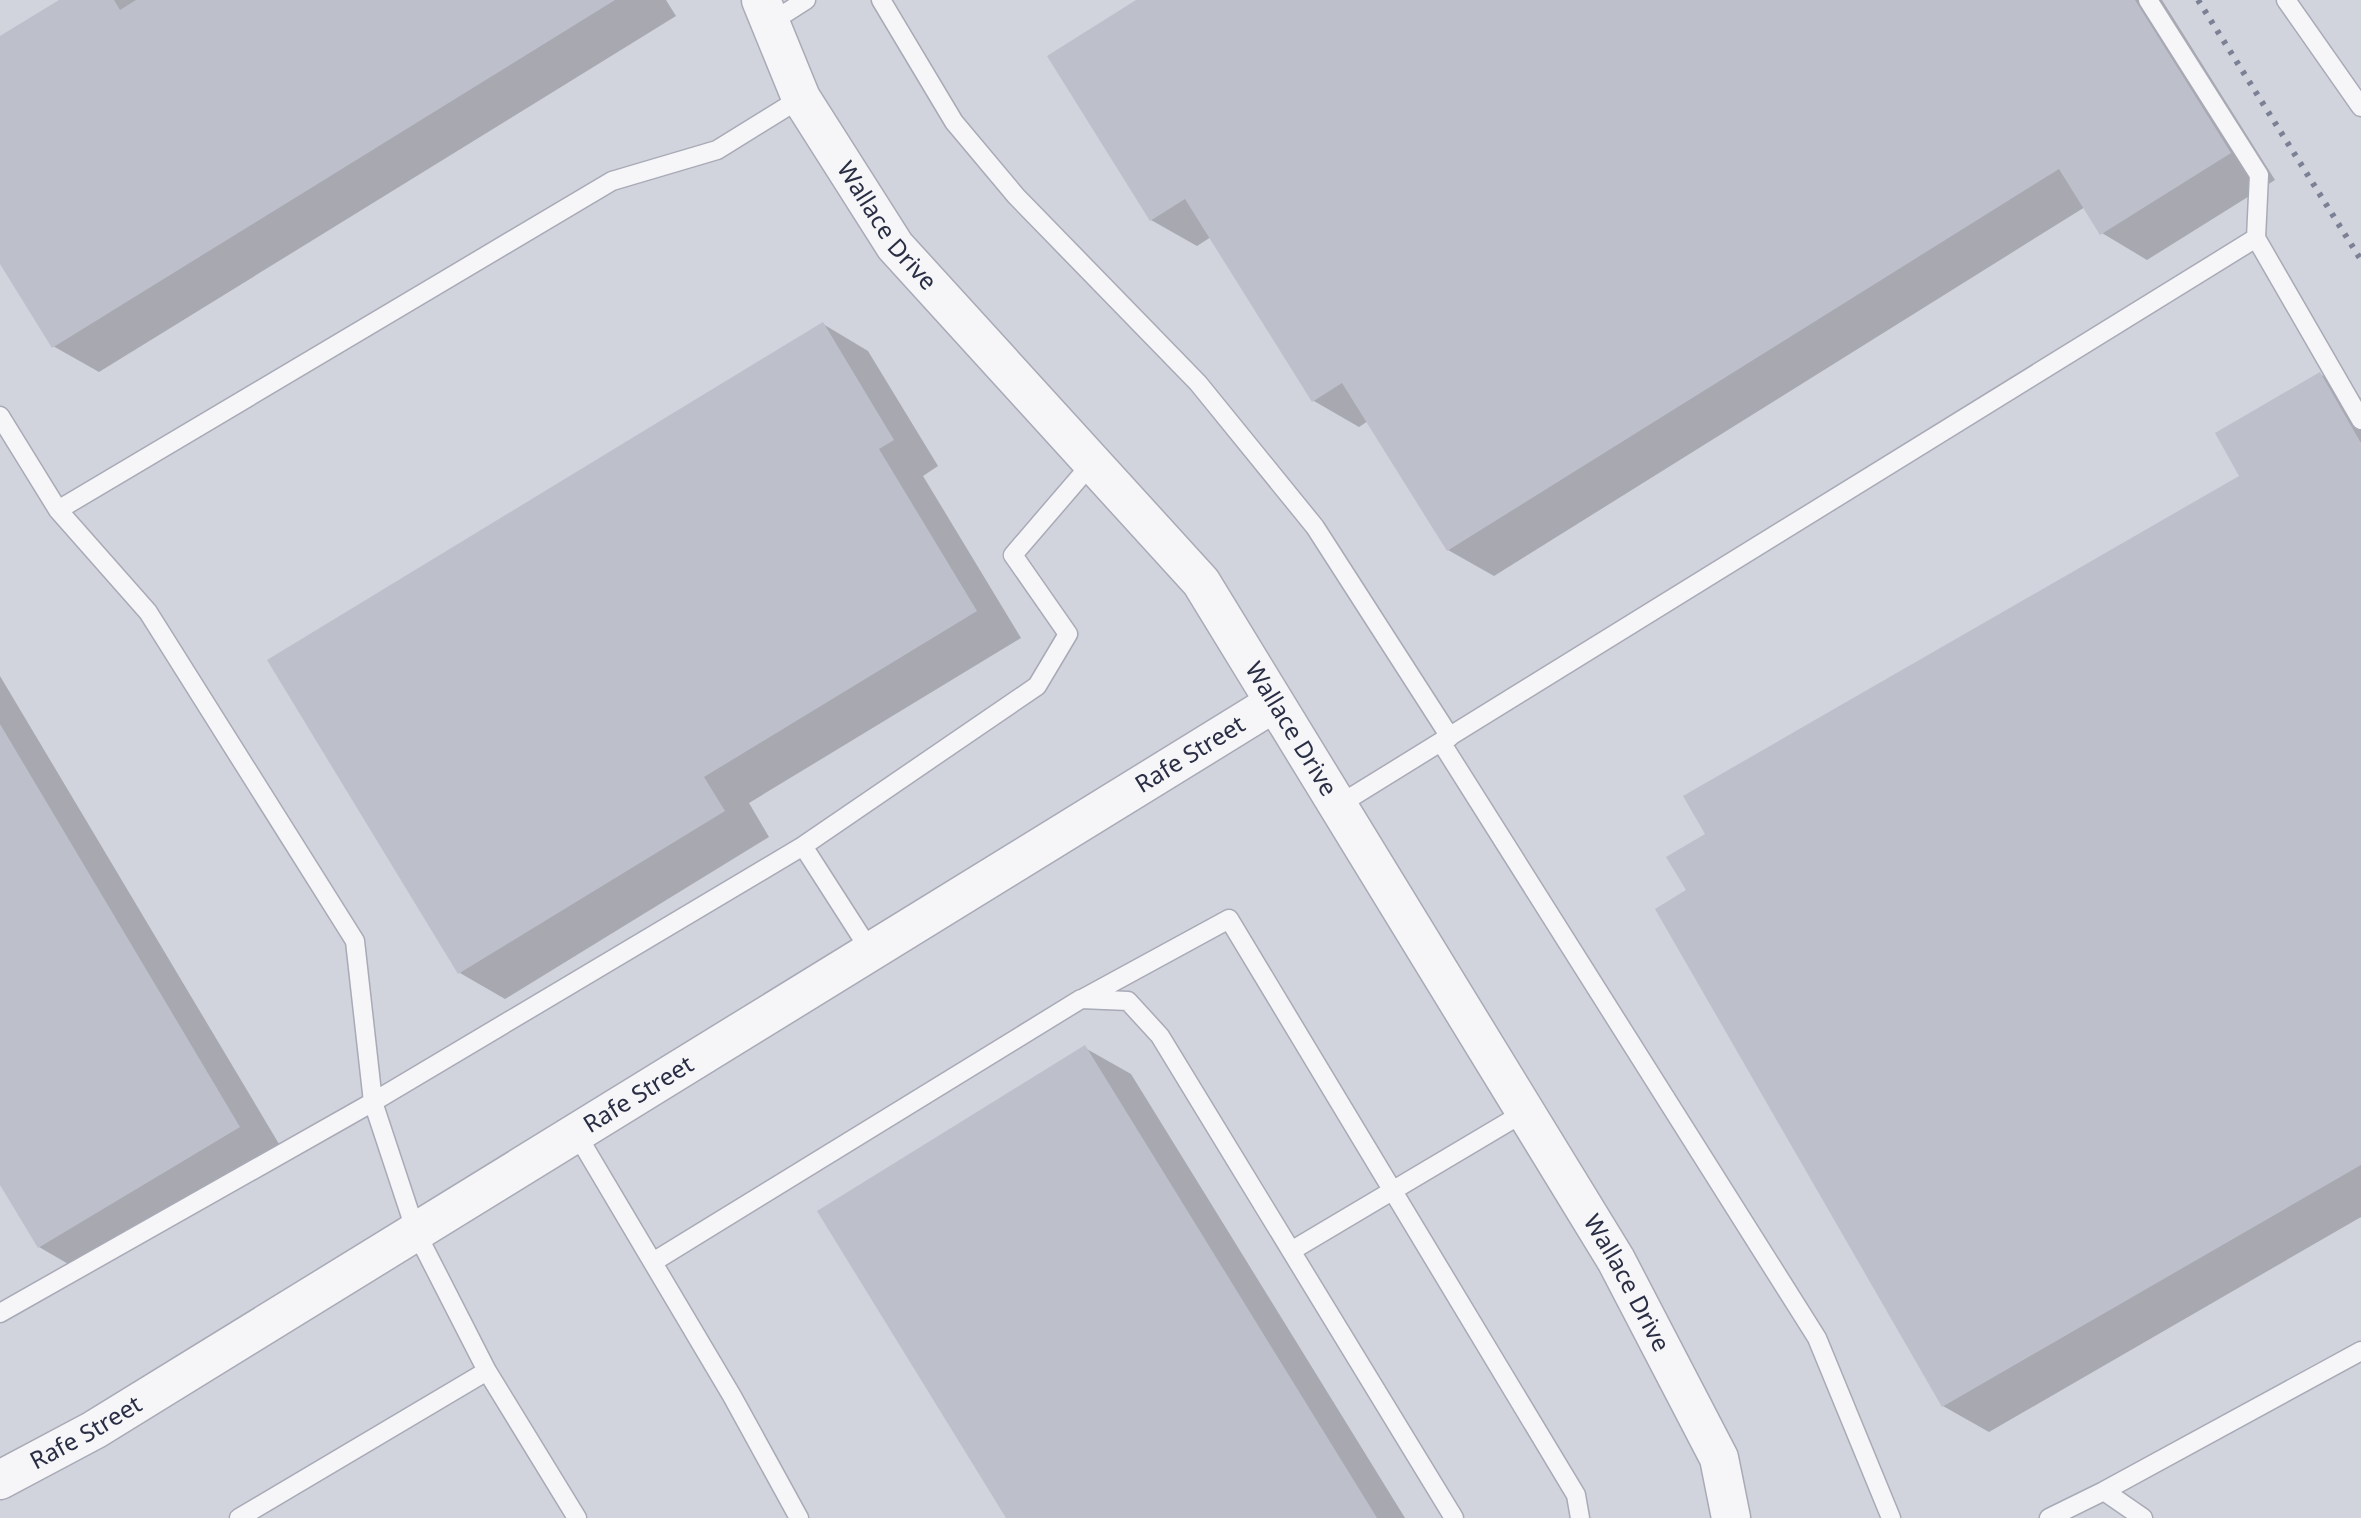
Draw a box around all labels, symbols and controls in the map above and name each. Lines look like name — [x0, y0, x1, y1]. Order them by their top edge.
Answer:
street label: Wallace Drive — [830, 154, 945, 297]
street label: Wallace Drive — [1239, 655, 1346, 802]
street label: Rafe Street — [1128, 707, 1251, 800]
street label: Rafe Street — [576, 1047, 699, 1140]
street label: Wallace Drive — [1577, 1208, 1679, 1357]
street label: Rafe Street — [24, 1387, 148, 1476]

